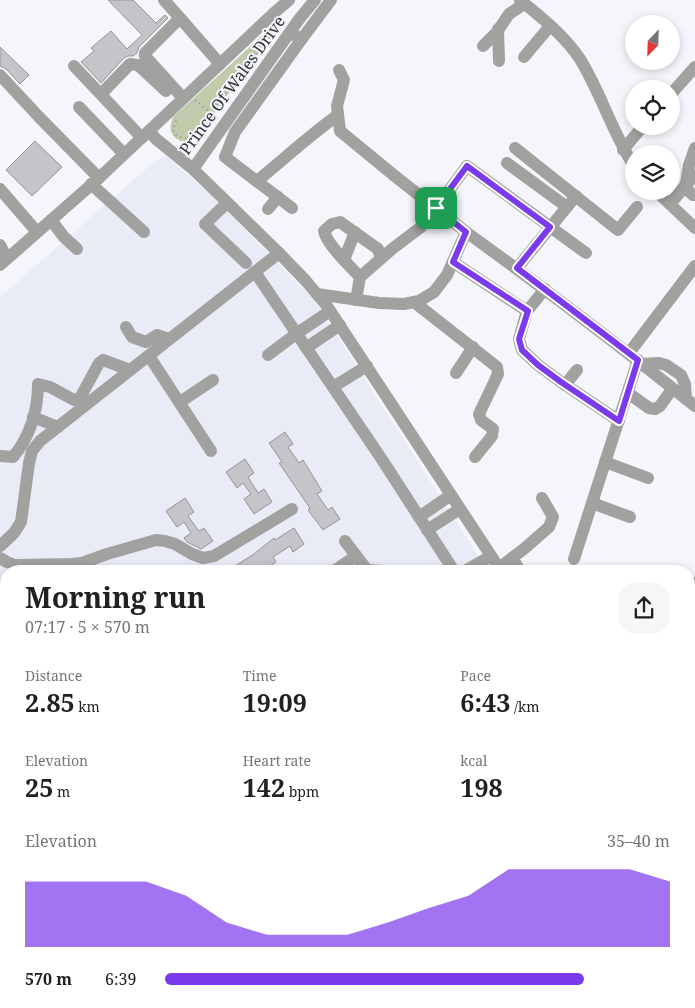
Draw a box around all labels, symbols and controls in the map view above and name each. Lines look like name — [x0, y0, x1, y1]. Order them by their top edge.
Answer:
street label: Prince Of Wales Drive — [174, 11, 290, 159]
north arrow — [625, 15, 680, 70]
map controls — [625, 15, 680, 200]
button: locate — [625, 80, 680, 135]
button: layers — [625, 145, 680, 200]
pin — [415, 187, 457, 229]
icon: arrive — [422, 194, 450, 222]
text: Morning run — [25, 578, 206, 616]
button: share — [618, 582, 670, 634]
text: 07:17 · 5 × 570 m — [25, 616, 150, 638]
text: Distance — [25, 666, 82, 685]
text: Time — [243, 666, 276, 685]
text: Pace — [460, 666, 491, 685]
text: 2.85 — [25, 685, 75, 719]
text: 19:09 — [243, 685, 307, 719]
text: 6:43 — [460, 685, 510, 719]
text: km — [75, 697, 100, 716]
text: /km — [510, 697, 539, 716]
text: Elevation — [25, 751, 88, 770]
text: Heart rate — [243, 751, 311, 770]
text: kcal — [460, 751, 487, 770]
text: 25 — [25, 770, 53, 804]
text: 142 — [243, 770, 285, 804]
text: 198 — [460, 770, 503, 804]
text: m — [53, 782, 70, 801]
text: bpm — [285, 782, 319, 801]
text: Elevation — [25, 830, 97, 852]
text: 35–40 m — [607, 830, 670, 852]
text: 570 m — [25, 968, 72, 990]
text: 6:39 — [105, 968, 136, 990]

